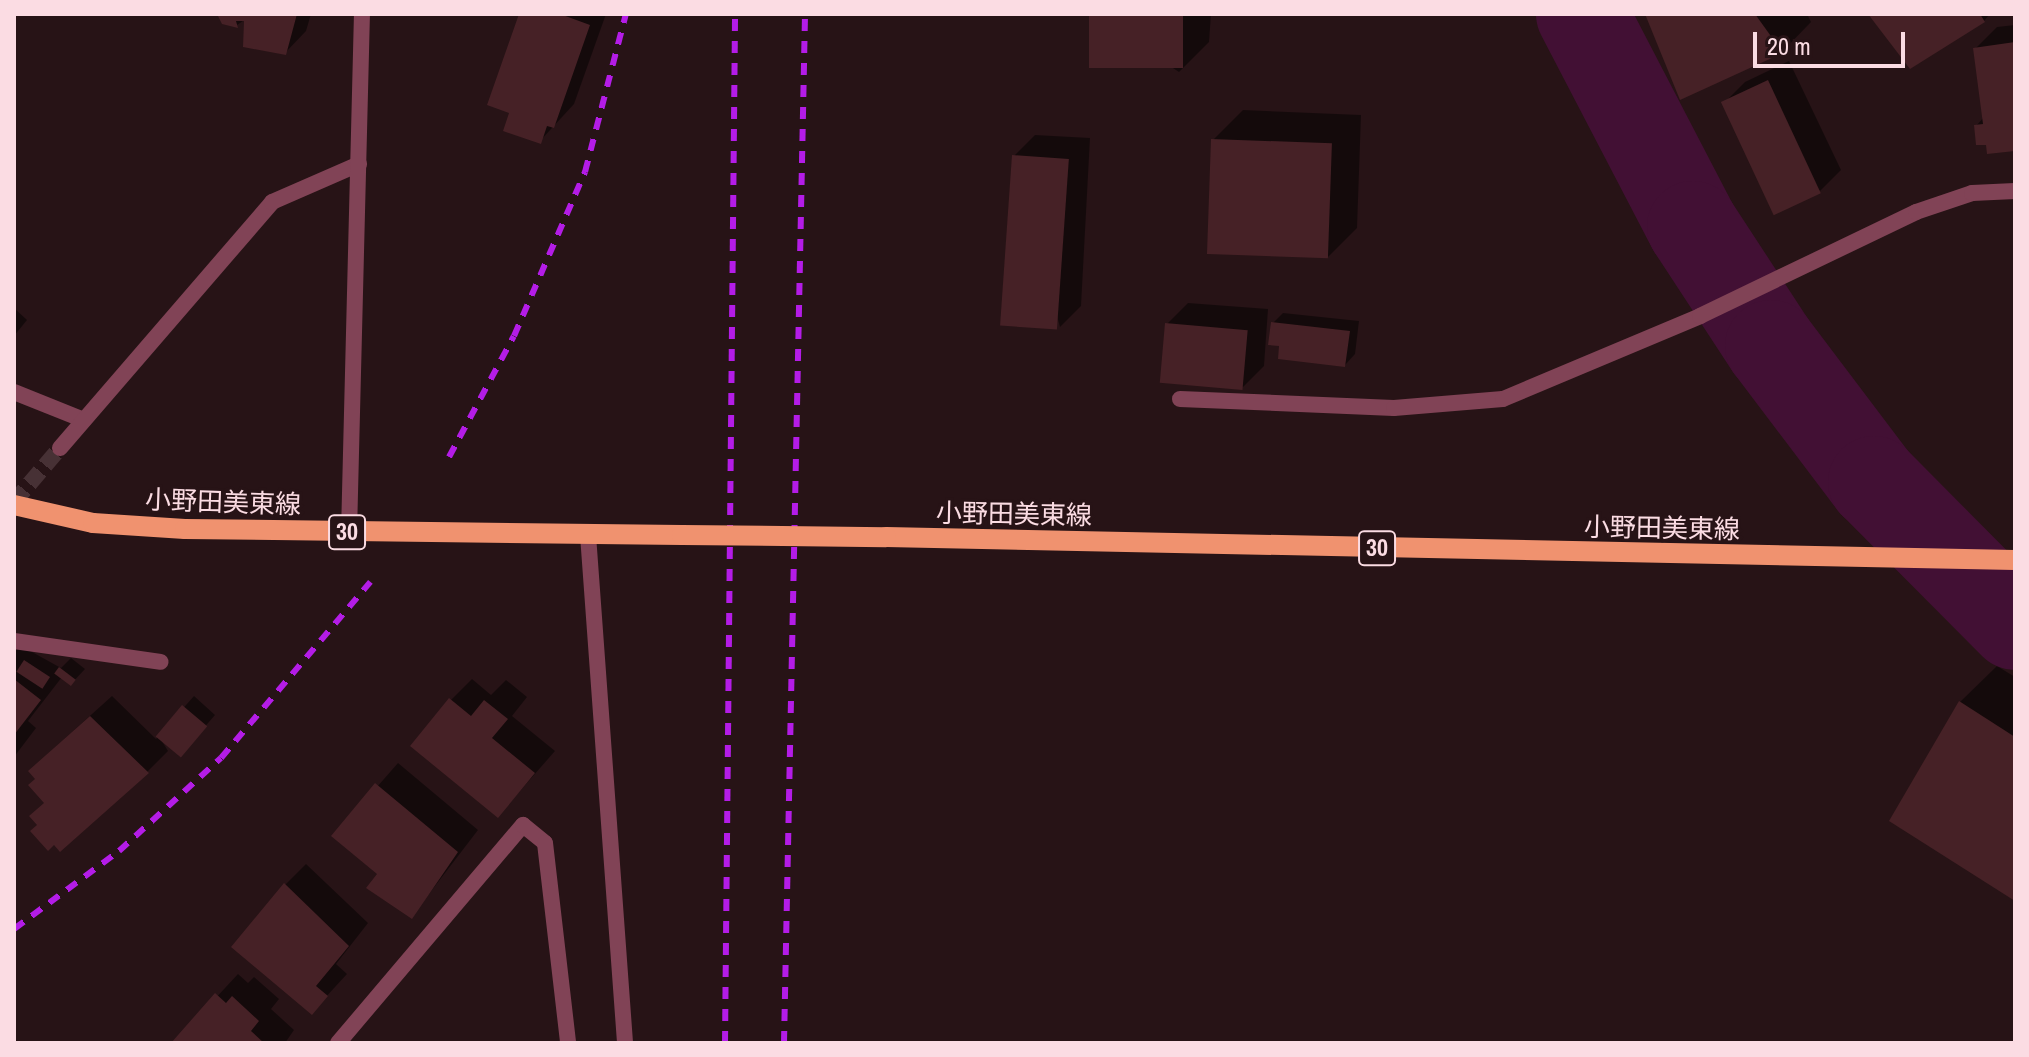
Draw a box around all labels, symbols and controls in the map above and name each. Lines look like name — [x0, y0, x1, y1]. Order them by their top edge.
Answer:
scale bar — [1757, 16, 1909, 66]
text: 20 m — [1767, 30, 1811, 62]
street label: 小野田美東線 — [145, 484, 301, 520]
street label: 小野田美東線 — [936, 497, 1092, 531]
street label: 小野田美東線 — [1584, 511, 1740, 545]
road number: 30 — [327, 512, 367, 552]
road number: 30 — [1357, 528, 1397, 568]

